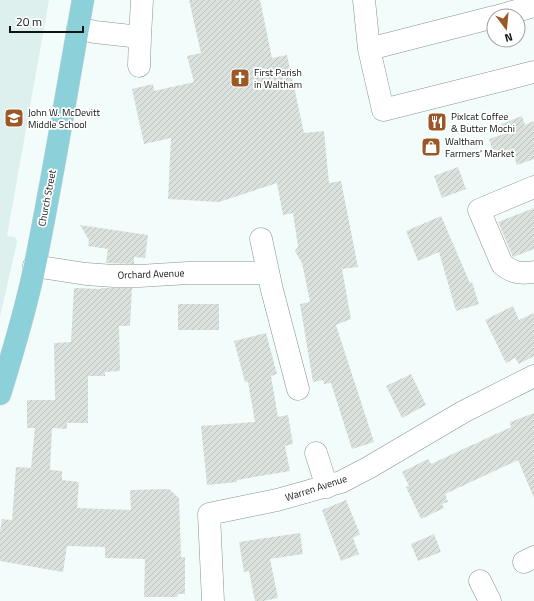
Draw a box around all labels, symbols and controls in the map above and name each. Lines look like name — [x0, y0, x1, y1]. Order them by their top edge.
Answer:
scale bar — [10, 8, 83, 34]
north arrow — [486, 8, 526, 48]
text: 20 m — [16, 12, 42, 31]
text: N — [503, 29, 515, 46]
place label: First Parish in Waltham — [254, 65, 302, 92]
church icon: First Parish in Waltham — [229, 67, 251, 89]
place label: John W. McDevitt Middle School — [28, 105, 101, 132]
school or university icon: John W. McDevitt Middle School — [3, 107, 25, 129]
place label: Pixlcat Coffee & Butter Mochi — [451, 109, 515, 136]
restaurant icon: Pixlcat Coffee & Butter Mochi — [426, 111, 448, 133]
place label: Waltham Farmers' Market — [445, 134, 515, 161]
shop icon: Waltham Farmers' Market — [420, 136, 442, 158]
street label: Church Street — [34, 168, 60, 228]
street label: Orchard Avenue — [117, 265, 185, 283]
street label: Warren Avenue — [283, 471, 349, 505]

